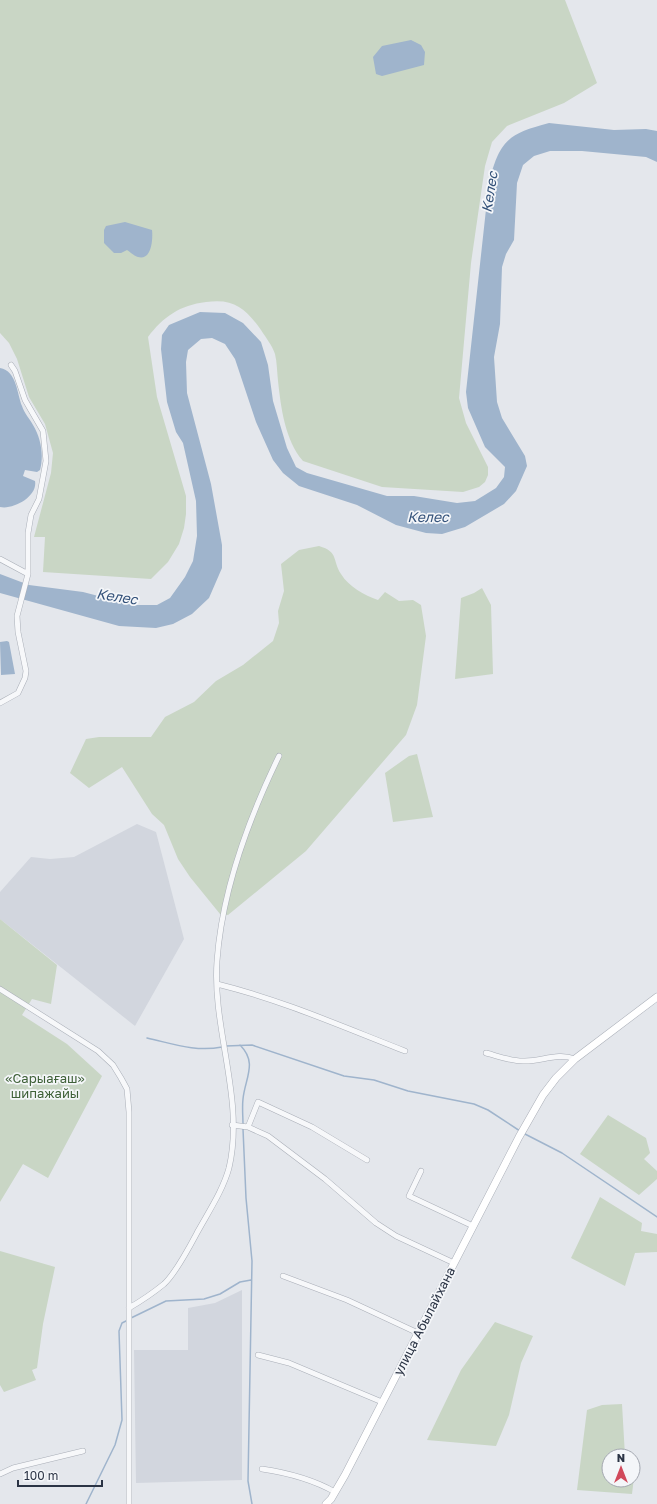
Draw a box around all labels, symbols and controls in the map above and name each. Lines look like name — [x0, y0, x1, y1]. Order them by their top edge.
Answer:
water label: Келес — [477, 169, 501, 214]
water label: Келес — [407, 508, 450, 525]
water label: Келес — [95, 584, 140, 608]
park label: «Сарыағаш» шипажайы — [5, 1070, 85, 1101]
street label: улица Абылайхана — [390, 1264, 458, 1378]
north arrow — [601, 1448, 641, 1488]
text: N — [617, 1451, 625, 1464]
scale bar — [18, 1462, 102, 1488]
text: 100 m — [24, 1468, 58, 1483]

